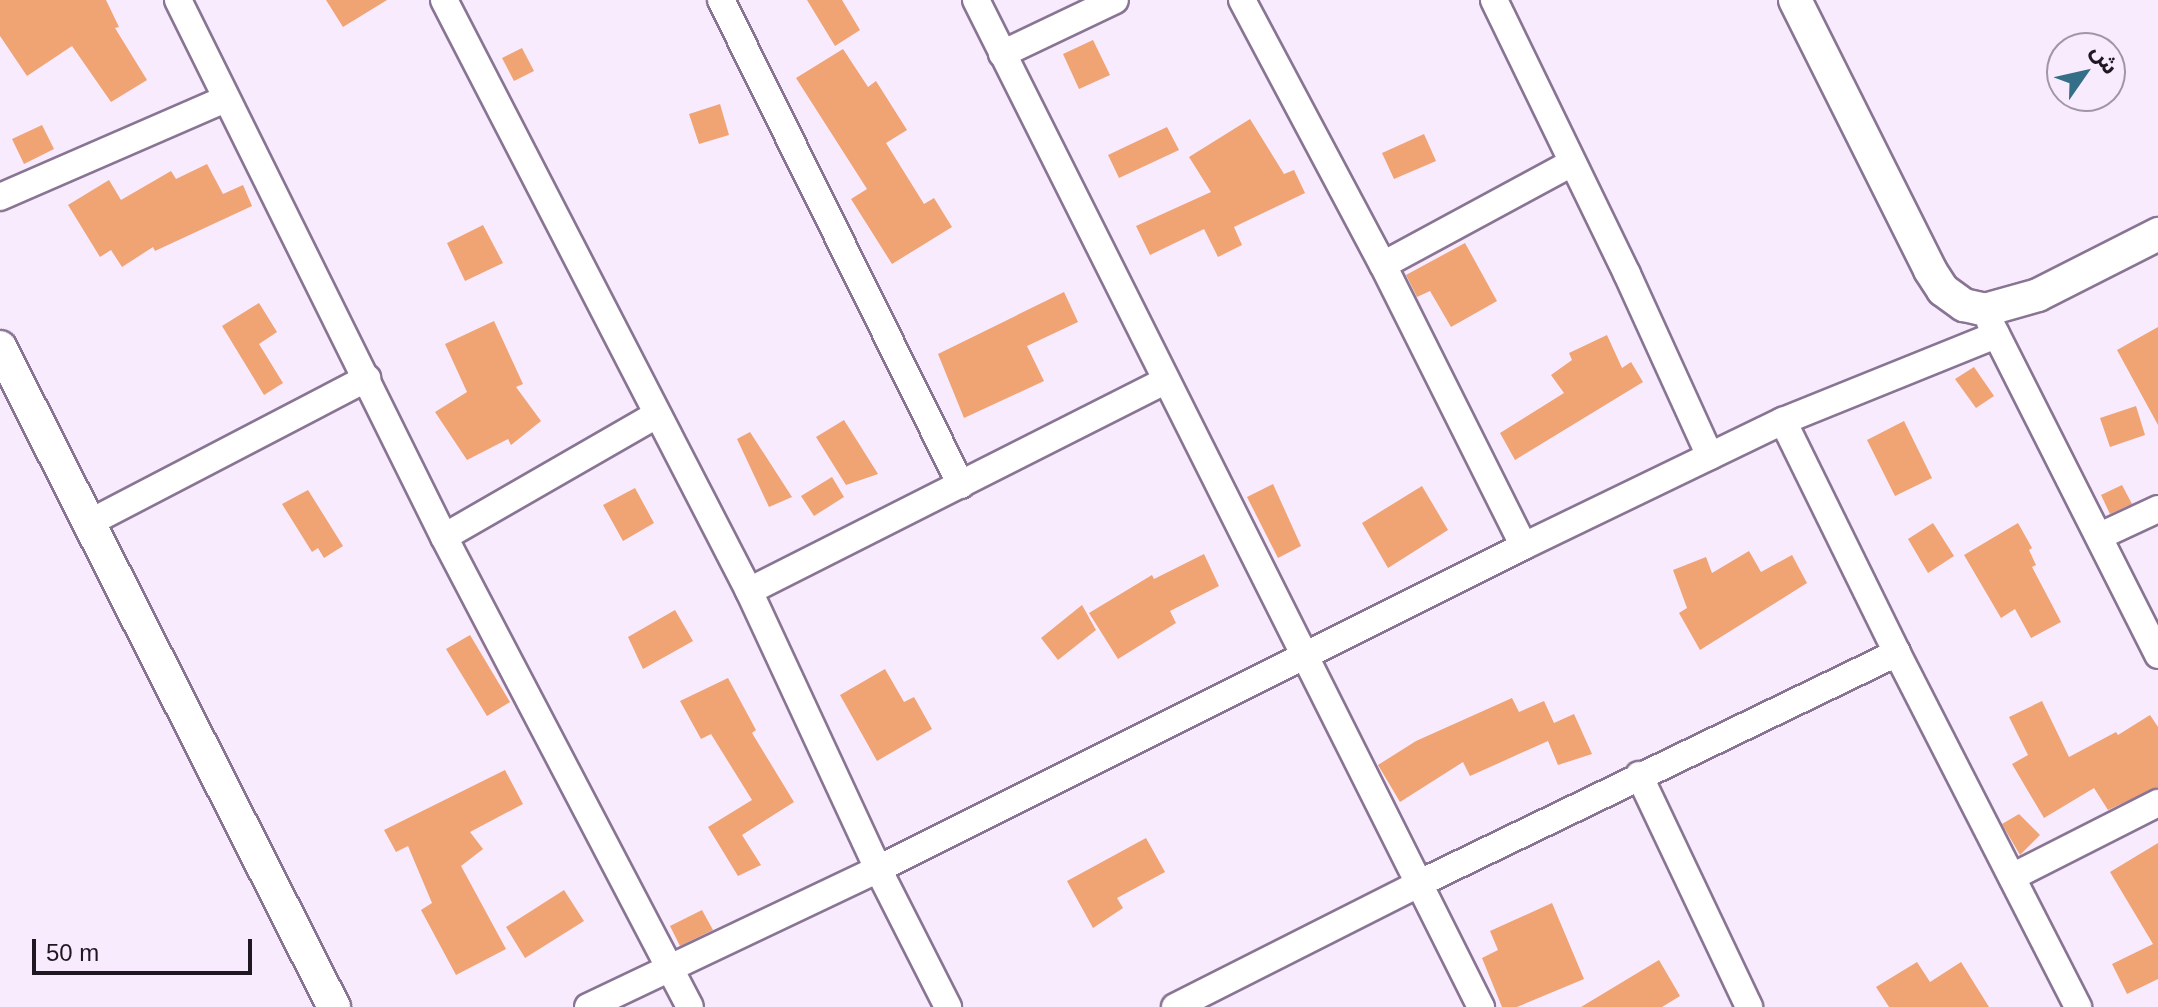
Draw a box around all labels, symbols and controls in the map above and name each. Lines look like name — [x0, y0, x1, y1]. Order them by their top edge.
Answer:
north arrow — [2046, 32, 2126, 112]
text: ش — [2086, 40, 2123, 79]
scale bar — [36, 923, 256, 973]
text: 50 m — [46, 939, 99, 966]

